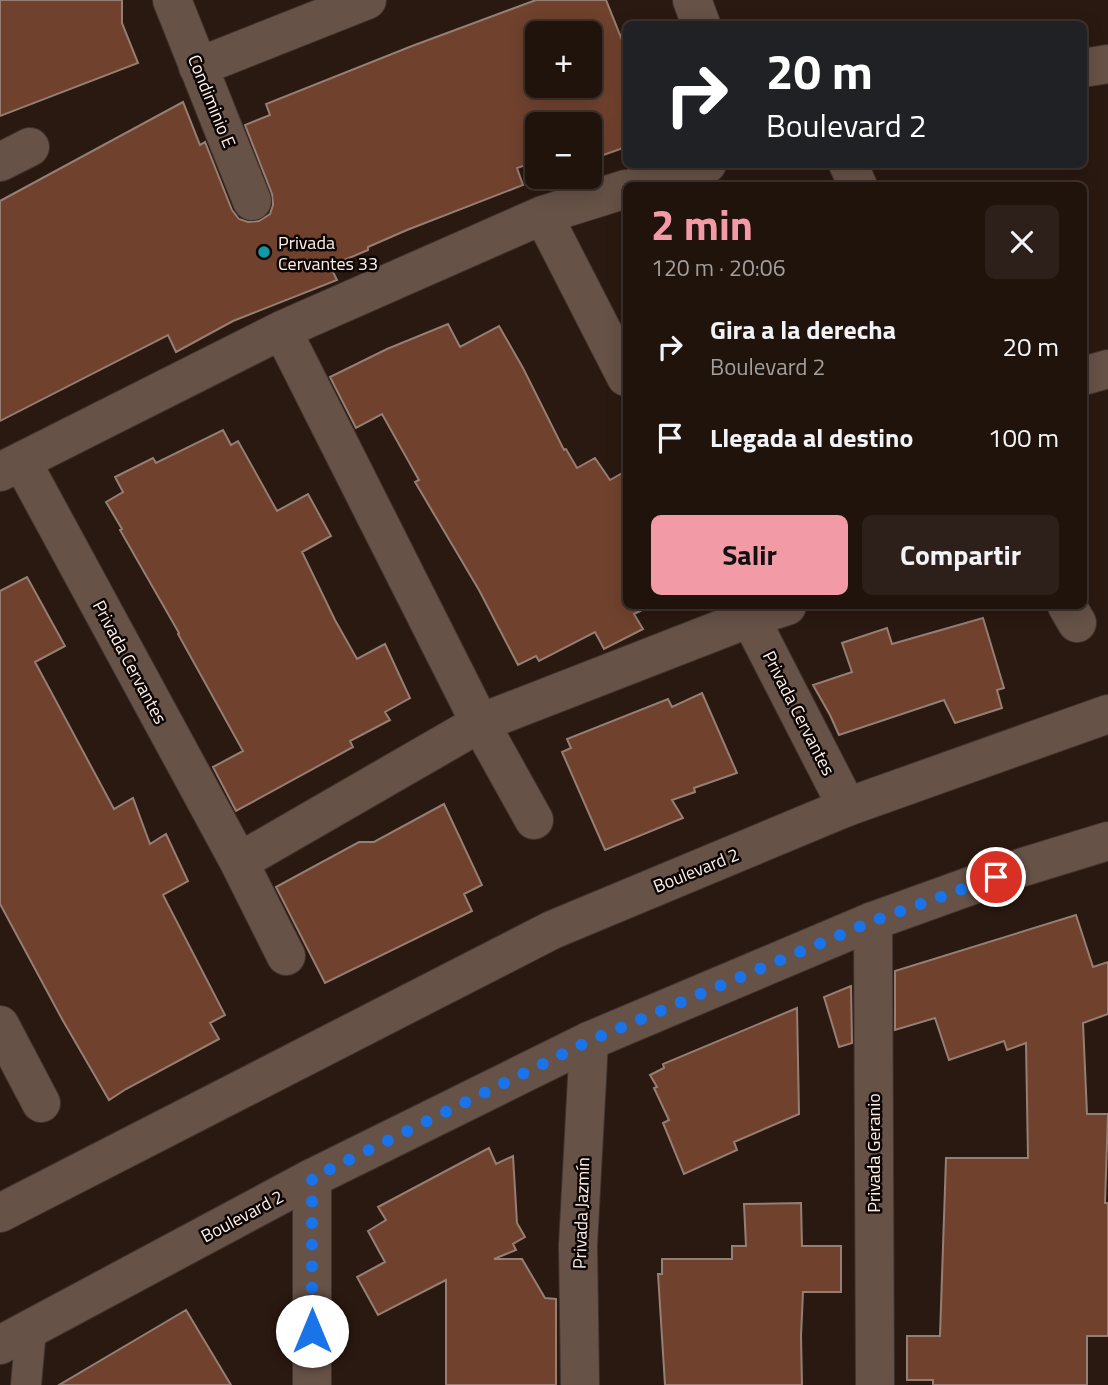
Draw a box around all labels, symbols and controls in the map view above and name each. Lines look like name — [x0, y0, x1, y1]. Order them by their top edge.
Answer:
map controls — [525, 21, 602, 189]
button: + — [525, 21, 602, 98]
text: 20 m — [766, 33, 873, 108]
icon: right — [651, 49, 742, 140]
street label: Condiminio E — [181, 50, 243, 152]
text: Boulevard 2 — [766, 101, 927, 149]
button: − — [525, 112, 602, 189]
text: 2 min — [651, 192, 753, 256]
button: close — [985, 205, 1059, 279]
place label: Privada Cervantes 33 — [278, 229, 378, 277]
marker: Privada Cervantes 33 — [256, 244, 272, 260]
text: 120 m · 20:06 — [651, 250, 786, 285]
text: Gira a la derecha — [710, 310, 896, 349]
text: 20 m — [1002, 327, 1059, 366]
icon: right — [651, 328, 689, 366]
text: Boulevard 2 — [710, 349, 825, 384]
text: Llegada al destino — [710, 418, 913, 457]
text: 100 m — [988, 418, 1059, 457]
icon: arrive — [651, 419, 689, 457]
button: Salir — [651, 515, 848, 595]
button: Compartir — [862, 515, 1059, 595]
street label: Privada Cervantes — [86, 595, 174, 729]
street label: Privada Cervantes — [756, 646, 842, 780]
street label: Boulevard 2 — [649, 841, 743, 899]
pin — [966, 847, 1026, 907]
icon: arrive — [977, 858, 1015, 896]
street label: Privada Geranio — [860, 1093, 887, 1213]
street label: Privada Jazmín — [566, 1157, 596, 1269]
street label: Boulevard 2 — [196, 1183, 288, 1249]
position arrow — [275, 1294, 349, 1368]

